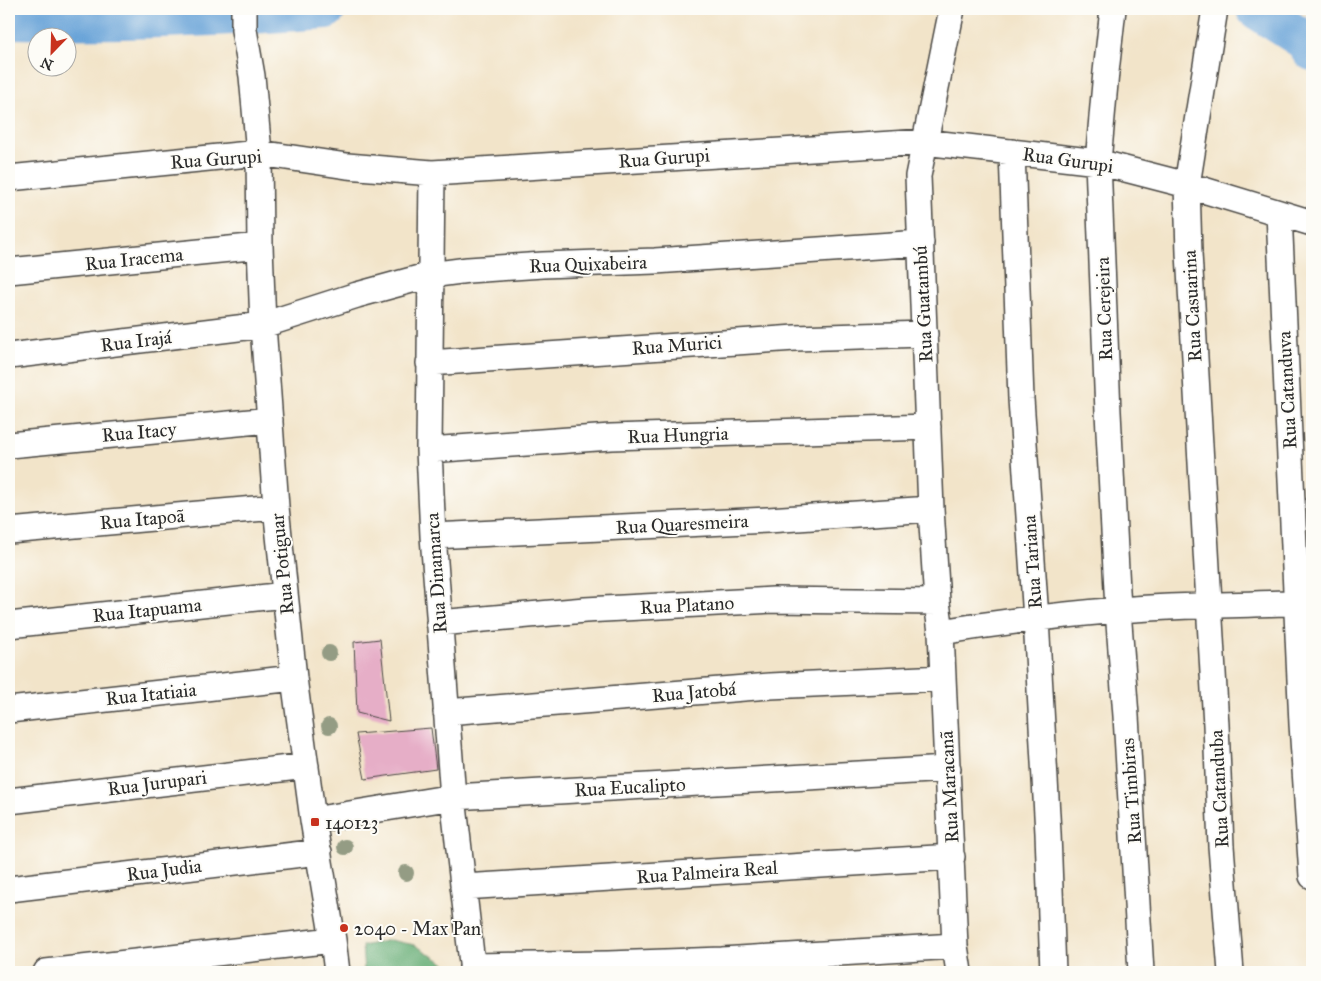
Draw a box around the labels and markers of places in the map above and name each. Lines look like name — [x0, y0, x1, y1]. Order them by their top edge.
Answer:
place label: 140123 — [325, 811, 378, 834]
marker: 140123 — [309, 816, 321, 828]
place label: 2040 - Max Pan — [354, 917, 481, 940]
marker: 2040 - Max Pan — [338, 922, 350, 934]

